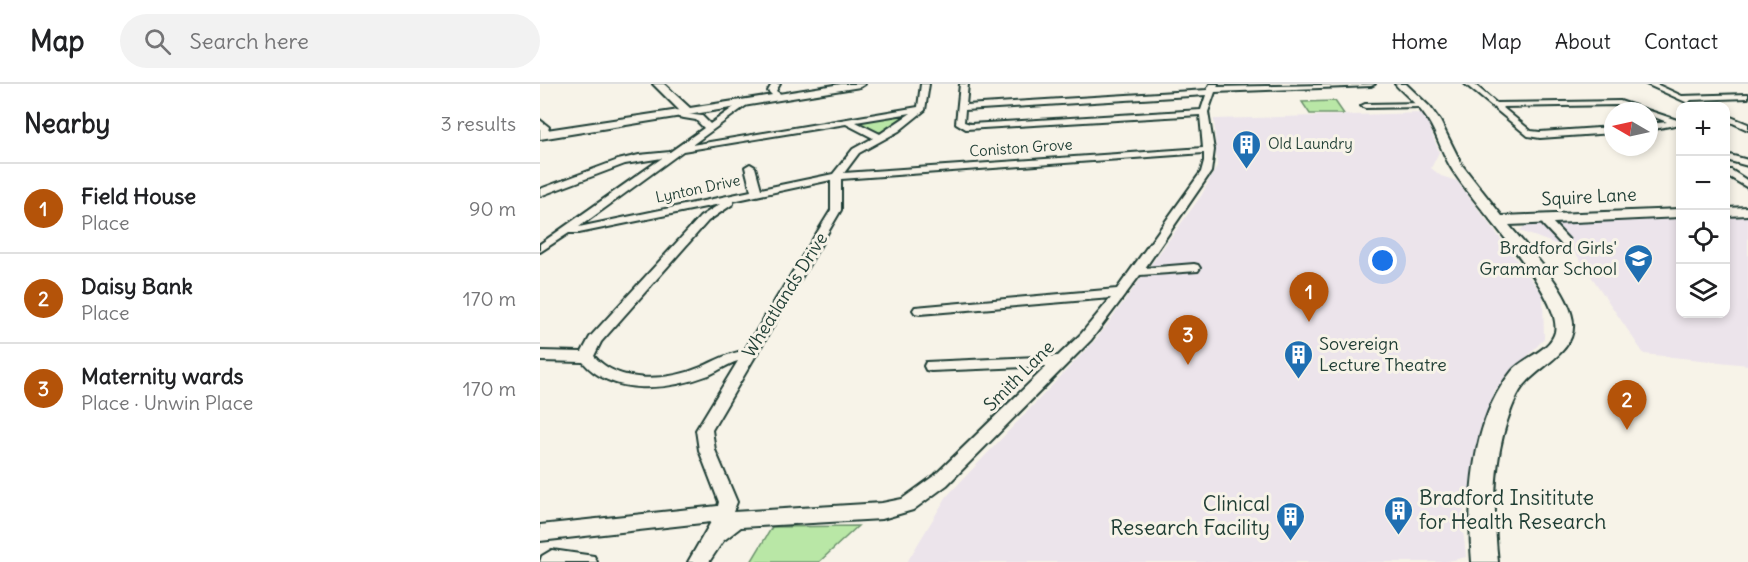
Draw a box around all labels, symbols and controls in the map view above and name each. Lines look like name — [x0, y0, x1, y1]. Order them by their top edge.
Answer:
search box — [120, 14, 540, 68]
text: Map — [30, 23, 84, 59]
icon: search — [141, 25, 174, 58]
text: Search here — [189, 27, 309, 55]
text: Home — [1391, 28, 1448, 55]
text: Map — [1481, 28, 1522, 55]
text: About — [1555, 28, 1611, 55]
text: Contact — [1644, 28, 1718, 55]
north arrow — [1604, 102, 1658, 156]
map controls — [1676, 102, 1730, 318]
button: + — [1676, 102, 1730, 156]
text: Nearby — [24, 107, 110, 140]
text: 3 results — [440, 111, 516, 136]
building icon: Old Laundry — [1231, 128, 1263, 170]
street label: Coniston Grove — [969, 134, 1073, 161]
place label: Old Laundry — [1268, 134, 1353, 153]
button: − — [1676, 156, 1730, 210]
street label: Lynton Drive — [654, 170, 742, 207]
text: Field House — [81, 182, 196, 210]
street label: Squire Lane — [1541, 183, 1637, 210]
text: 1 — [40, 196, 47, 221]
text: 90 m — [469, 196, 516, 221]
text: Place — [81, 210, 129, 235]
button: locate — [1676, 210, 1730, 264]
street label: Wheatlands Drive — [737, 228, 832, 362]
place label: Bradford Girls' Grammar School — [1479, 236, 1617, 280]
school or university icon: Bradford Girls' Grammar School — [1622, 242, 1654, 284]
your location — [1368, 246, 1397, 275]
button: layers — [1676, 264, 1730, 318]
text: Daisy Bank — [81, 272, 193, 300]
pin: 1 — [1290, 272, 1328, 322]
text: 2 — [38, 286, 49, 311]
text: 170 m — [463, 286, 516, 311]
text: Place — [81, 300, 129, 325]
pin: 3 — [1168, 316, 1208, 365]
place label: Sovereign Lecture Theatre — [1319, 332, 1447, 376]
street label: Smith Lane — [978, 335, 1059, 416]
building icon: Sovereign Lecture Theatre — [1282, 338, 1314, 380]
text: Maternity wards — [81, 362, 244, 390]
text: 3 — [38, 376, 49, 401]
text: 170 m — [463, 376, 516, 401]
pin: 2 — [1608, 380, 1646, 430]
text: Place · Unwin Place — [81, 390, 253, 415]
place label: Bradford Insititute for Health Research — [1419, 484, 1606, 535]
place label: Clinical Research Facility — [1110, 490, 1270, 541]
building icon: Bradford Insititute for Health Research — [1382, 494, 1414, 536]
building icon: Clinical Research Facility — [1275, 500, 1307, 542]

